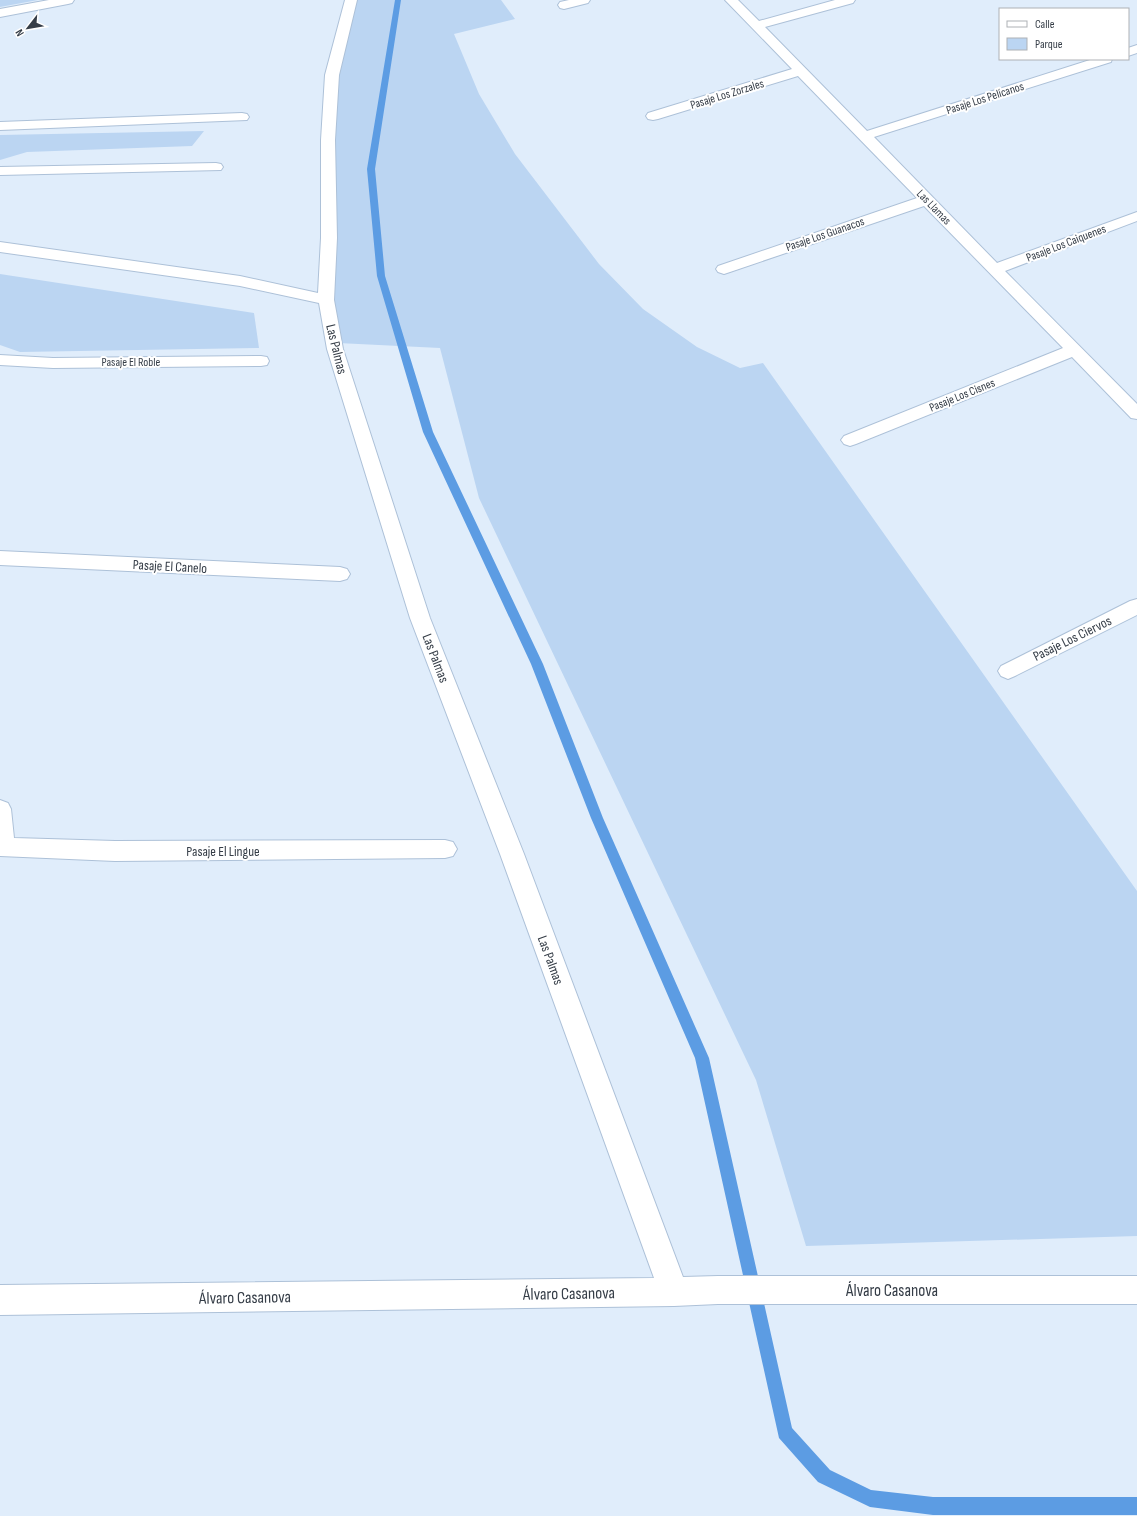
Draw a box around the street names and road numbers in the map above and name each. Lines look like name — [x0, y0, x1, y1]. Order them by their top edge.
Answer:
street label: Pasaje Los Zorzales — [688, 76, 766, 113]
street label: Pasaje Los Pelícanos — [944, 79, 1026, 118]
street label: Las Llamas — [913, 187, 954, 228]
street label: Pasaje Los Guanacos — [784, 214, 866, 255]
street label: Pasaje Los Caiquenes — [1024, 221, 1108, 266]
street label: Las Palmas — [322, 322, 351, 376]
street label: Pasaje El Roble — [102, 355, 161, 370]
street label: Pasaje Los Cisnes — [927, 376, 997, 415]
street label: Pasaje El Canelo — [132, 556, 208, 577]
street label: Pasaje Los Ciervos — [1030, 612, 1114, 665]
street label: Las Palmas — [418, 631, 453, 685]
street label: Pasaje El Lingue — [186, 843, 260, 860]
street label: Las Palmas — [534, 933, 567, 987]
street label: Álvaro Casanova — [845, 1281, 938, 1301]
street label: Álvaro Casanova — [522, 1283, 615, 1305]
street label: Álvaro Casanova — [198, 1287, 291, 1309]

